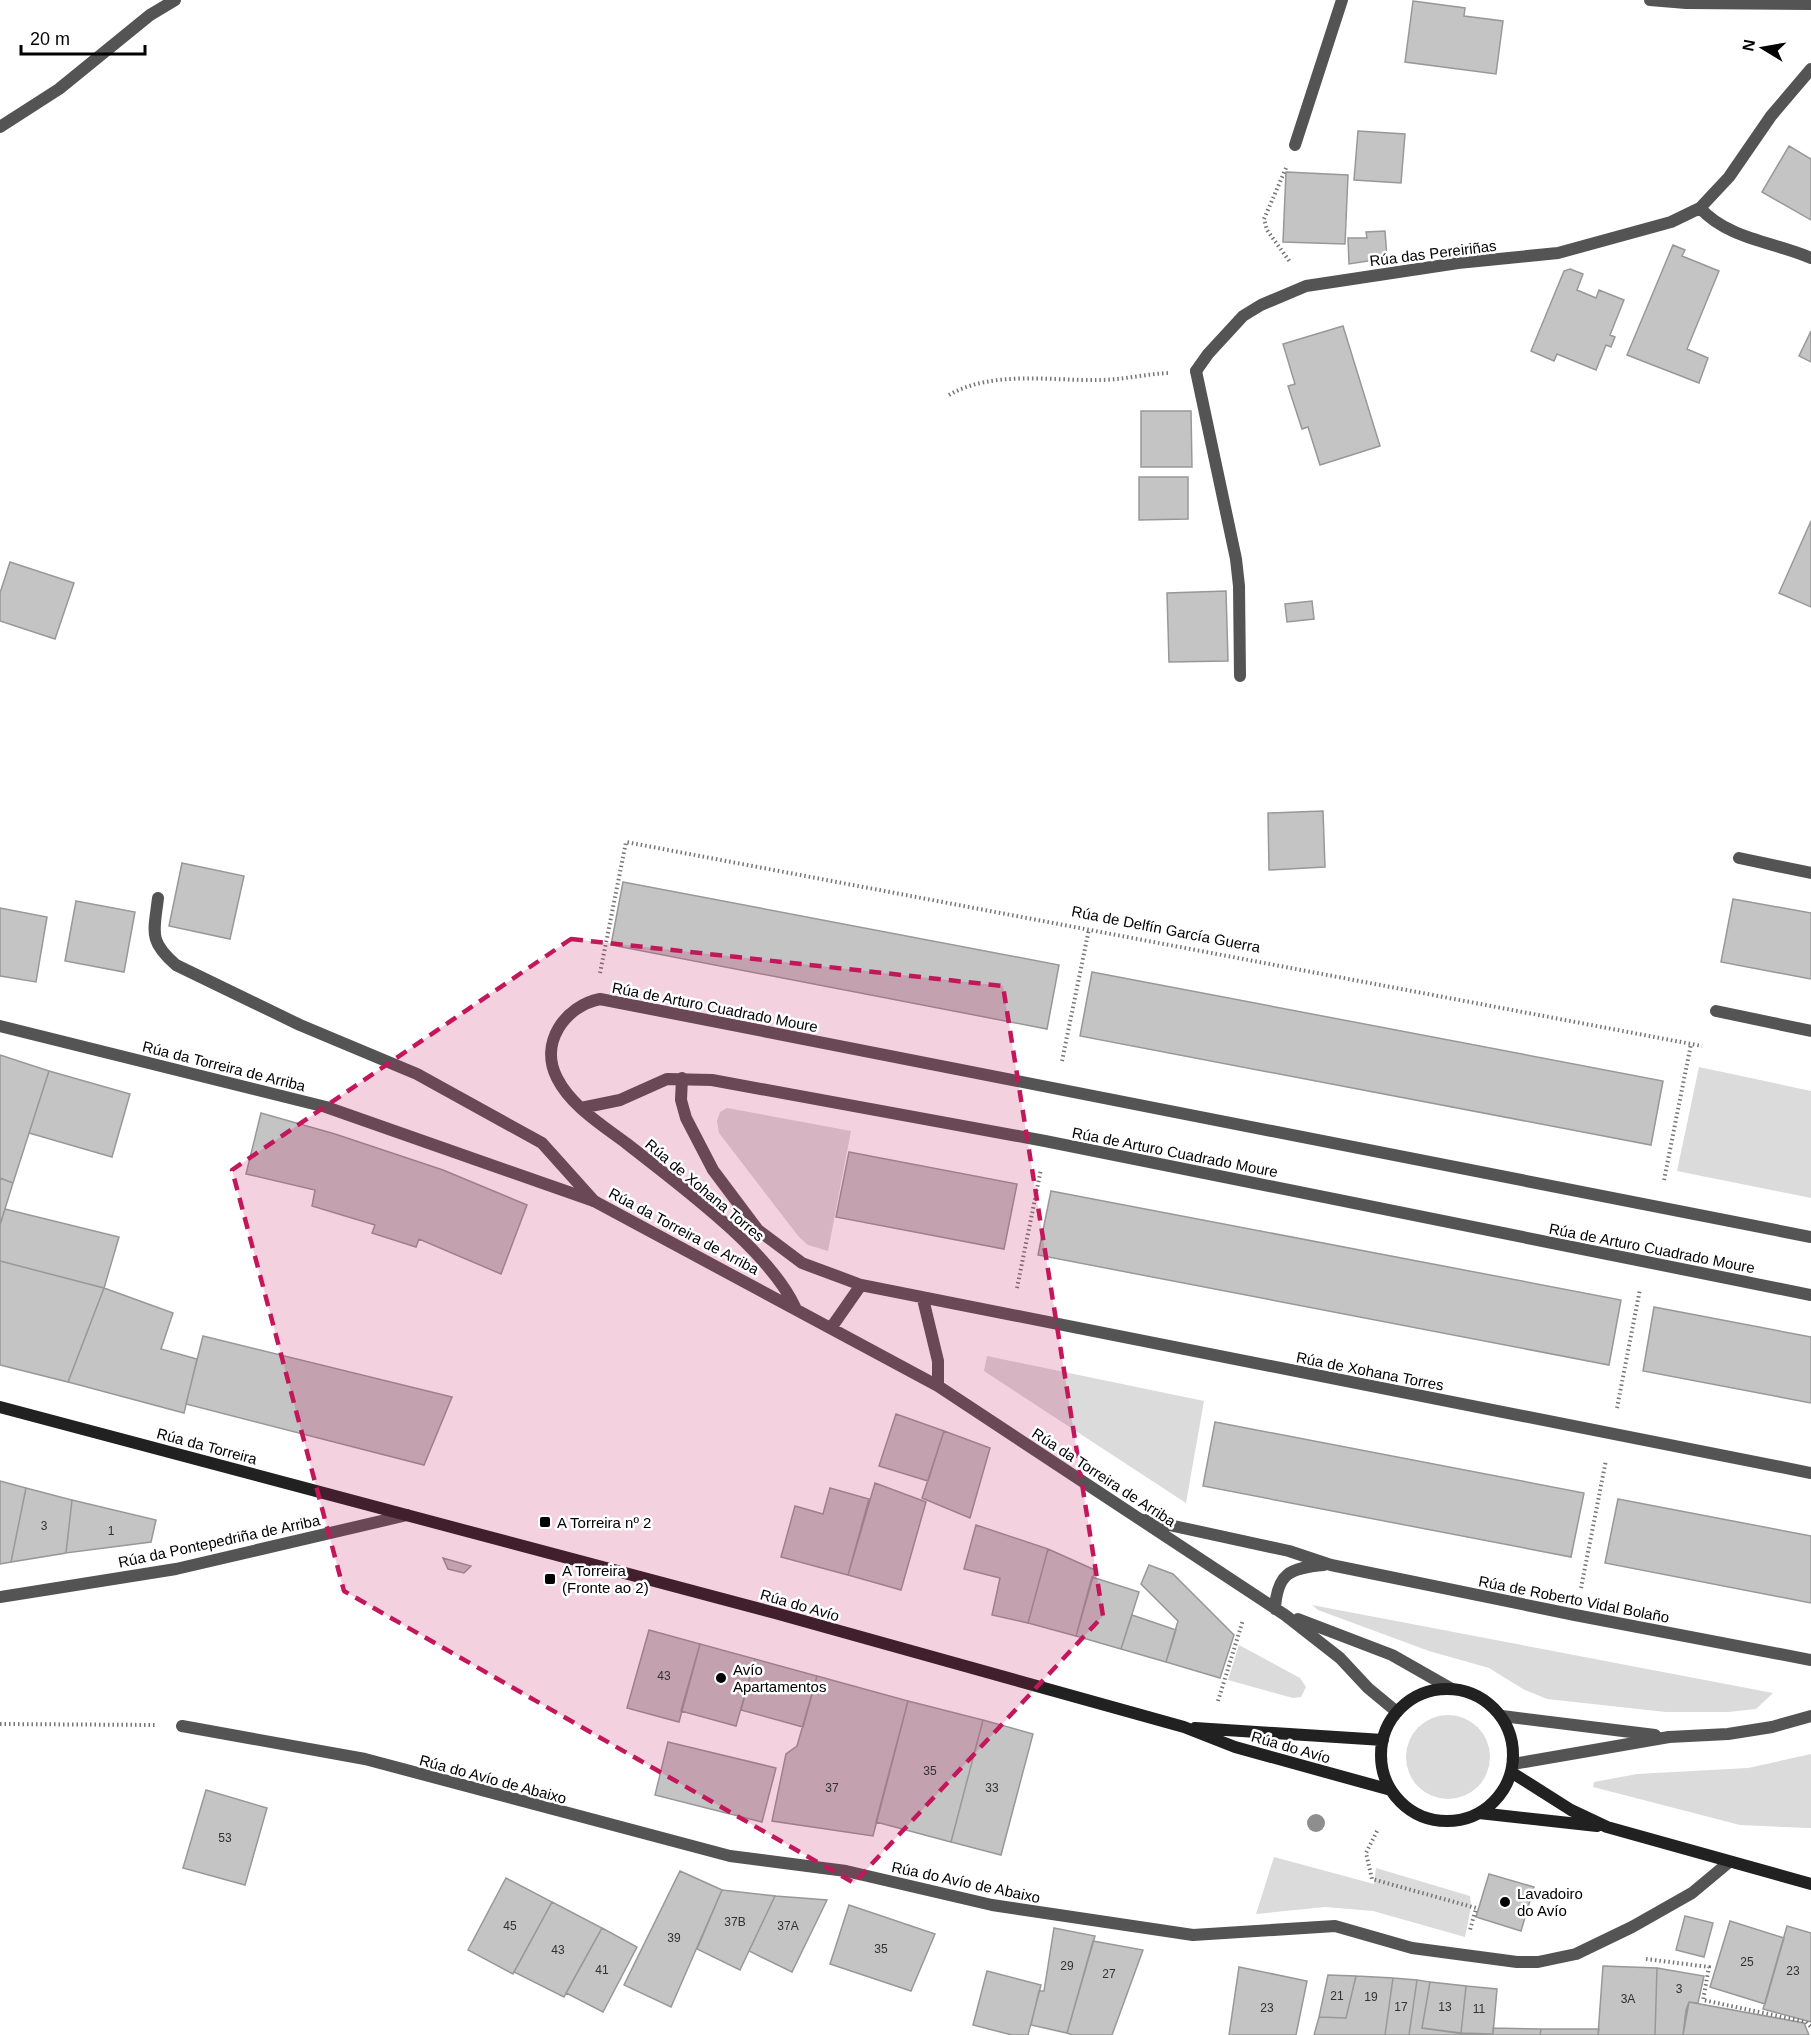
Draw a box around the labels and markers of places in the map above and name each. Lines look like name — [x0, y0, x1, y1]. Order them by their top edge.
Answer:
place label: A Torreira nº 2 — [557, 1514, 651, 1531]
marker: A Torreira nº 2 — [538, 1515, 552, 1529]
place label: A Torreira (Fronte ao 2) — [562, 1562, 649, 1596]
marker: A Torreira (Fronte ao 2) — [543, 1572, 557, 1586]
place label: Avío Apartamentos — [733, 1661, 826, 1695]
marker: Avío Apartamentos — [714, 1671, 728, 1685]
place label: Lavadoiro do Avío — [1517, 1885, 1583, 1919]
marker: Lavadoiro do Avío — [1498, 1895, 1512, 1909]

